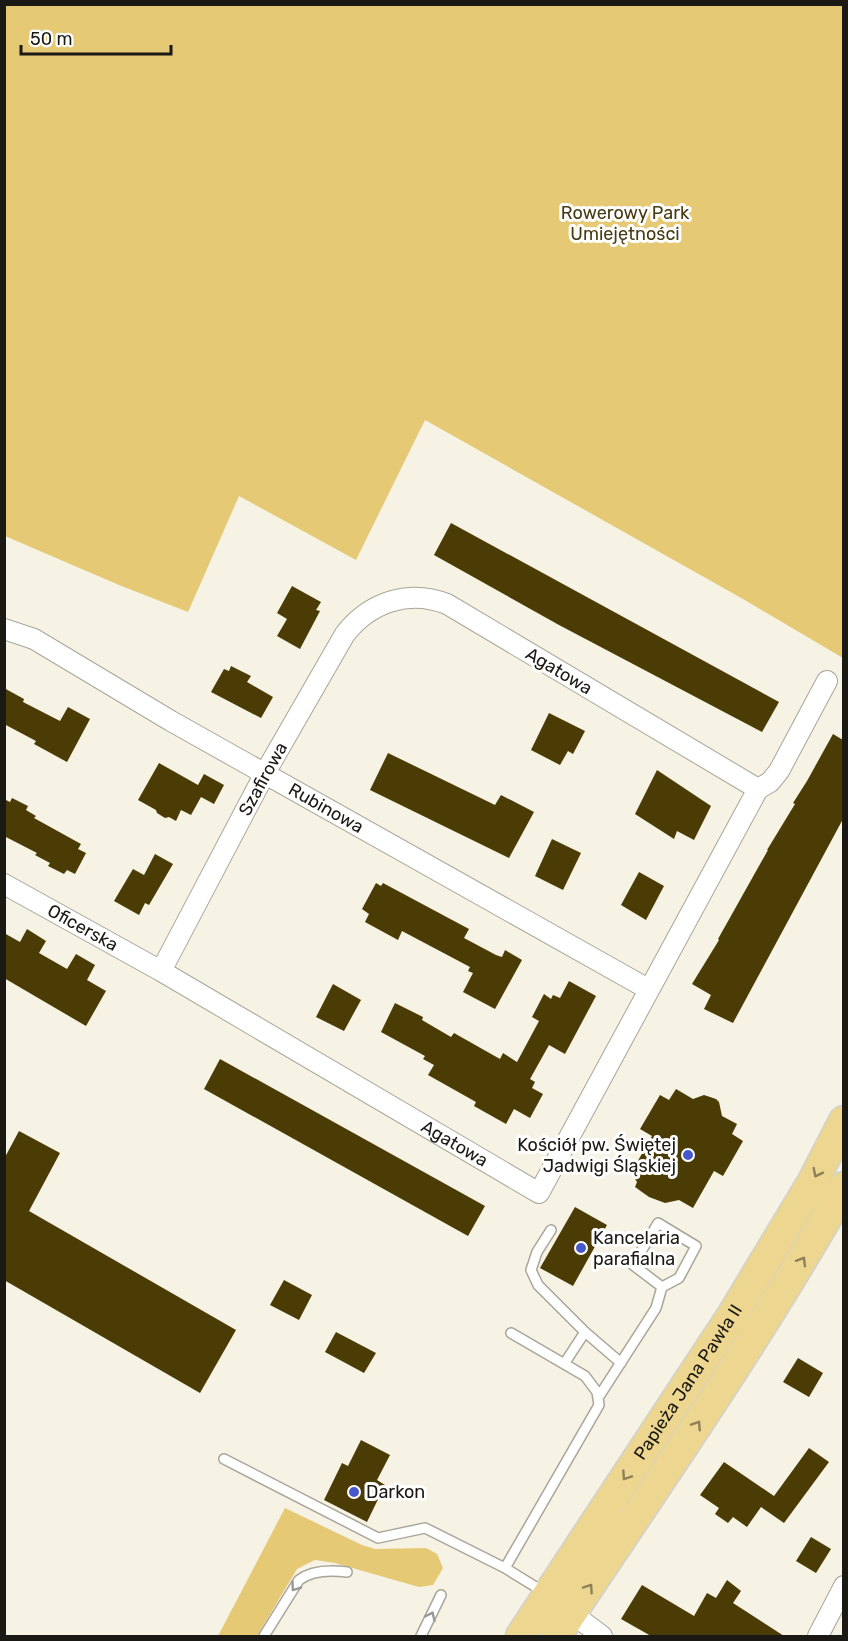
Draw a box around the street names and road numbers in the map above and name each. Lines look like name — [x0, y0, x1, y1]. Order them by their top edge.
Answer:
street label: Agatowa — [522, 643, 596, 699]
street label: Szafirowa — [234, 738, 292, 820]
street label: Rubinowa — [284, 778, 367, 838]
street label: Oficerska — [44, 899, 122, 956]
street label: Agatowa — [417, 1115, 492, 1172]
street label: Papieża Jana Pawła II — [629, 1300, 747, 1464]

